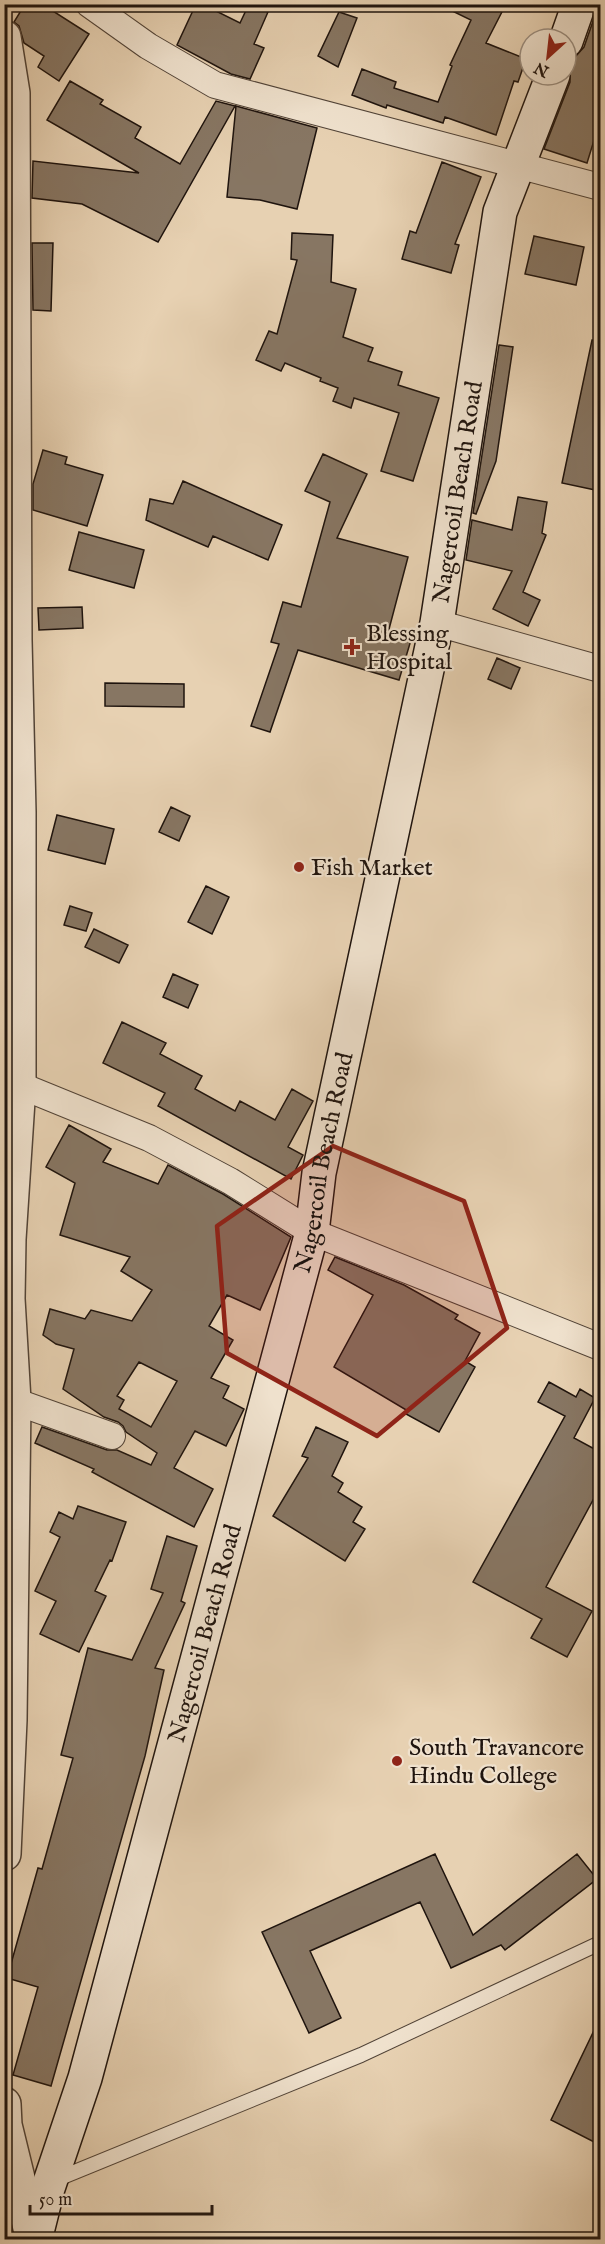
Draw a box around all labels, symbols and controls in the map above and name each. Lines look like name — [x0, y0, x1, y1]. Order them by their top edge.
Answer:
north arrow — [518, 27, 578, 87]
text: N — [531, 56, 554, 81]
street label: Nagercoil Beach Road — [426, 379, 491, 606]
place label: Blessing Hospital — [366, 619, 452, 678]
marker: Blessing Hospital — [343, 638, 361, 656]
place label: Fish Market — [311, 853, 433, 884]
marker: Fish Market — [292, 860, 306, 874]
street label: Nagercoil Beach Road — [288, 1049, 362, 1277]
street label: Nagercoil Beach Road — [162, 1521, 250, 1746]
place label: South Travancore Hindu College — [409, 1733, 584, 1792]
marker: South Travancore Hindu College — [390, 1754, 404, 1768]
scale bar — [30, 2178, 212, 2216]
text: 50 m — [39, 2189, 72, 2212]

